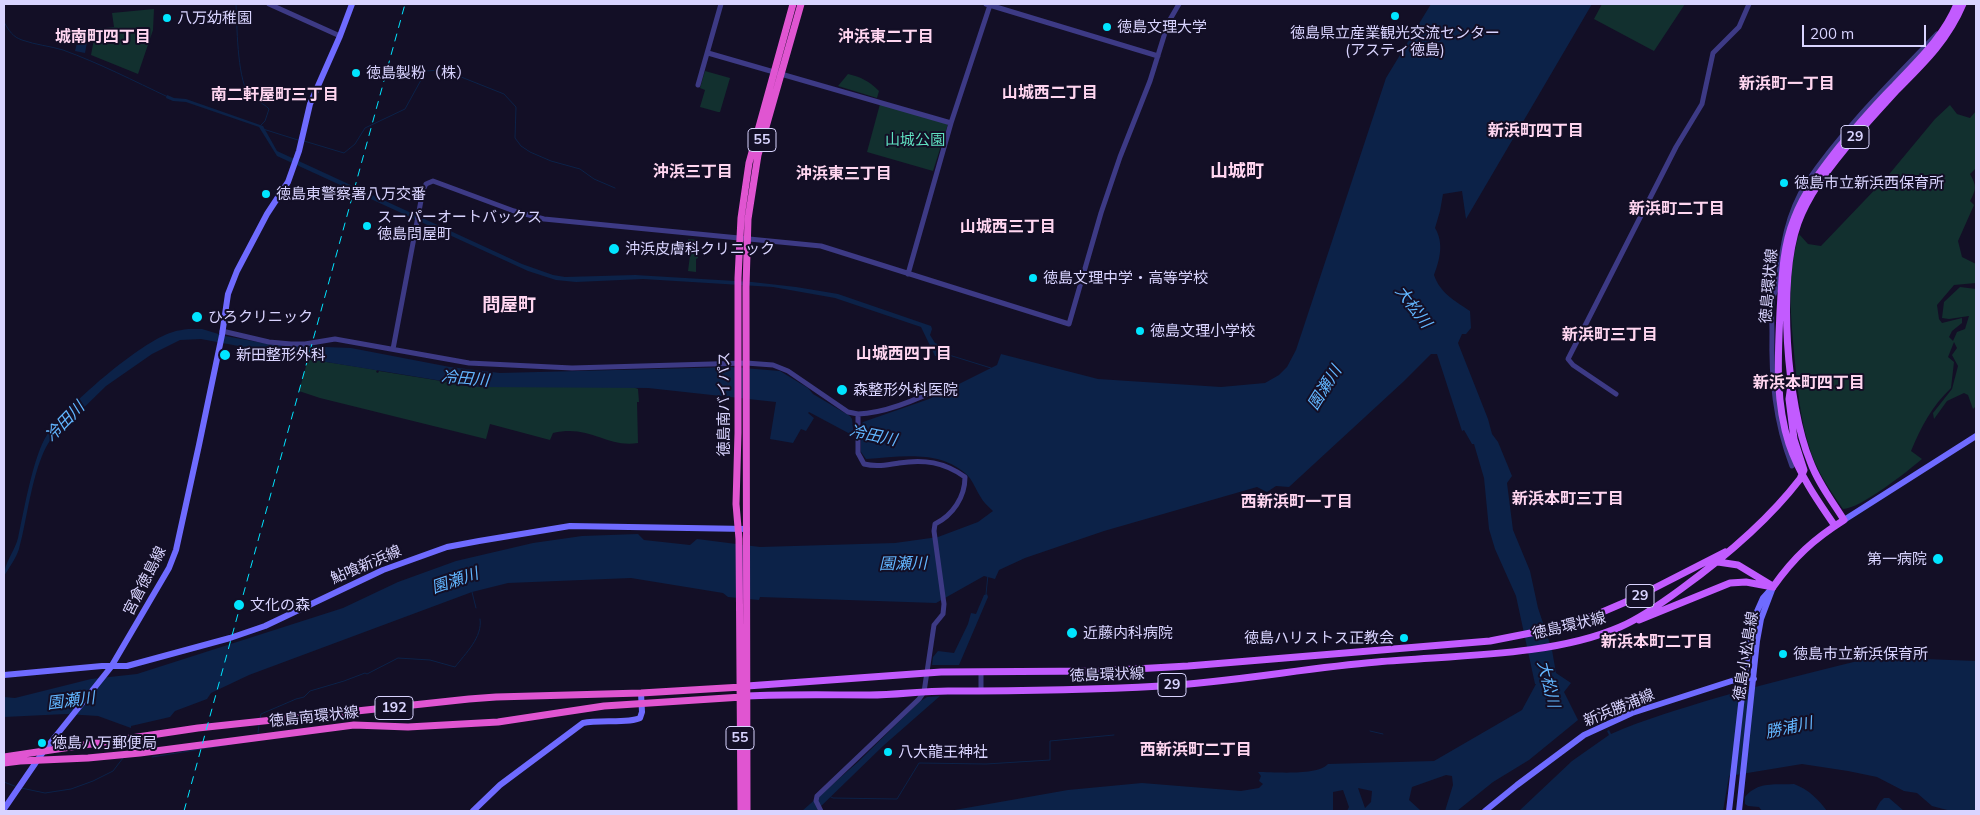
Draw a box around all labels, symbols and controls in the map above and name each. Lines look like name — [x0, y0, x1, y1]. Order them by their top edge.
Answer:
place label: 八万幼稚園 — [177, 9, 252, 27]
marker: 徳島県立産業観光交流センター (アスティ徳島) — [1389, 10, 1401, 22]
marker: 八万幼稚園 — [161, 12, 173, 24]
scale bar — [1805, 15, 1929, 47]
place label: 徳島文理大学 — [1117, 18, 1207, 36]
marker: 徳島文理大学 — [1101, 21, 1113, 33]
place label: 徳島県立産業観光交流センター (アスティ徳島) — [1290, 24, 1500, 59]
text: 200 m — [1810, 24, 1854, 43]
district label: 城南町四丁目 — [55, 27, 151, 47]
district label: 沖浜東二丁目 — [838, 27, 934, 47]
place label: 徳島製粉（株） — [366, 64, 471, 82]
marker: 徳島製粉（株） — [350, 67, 362, 79]
district label: 新浜町一丁目 — [1739, 74, 1835, 94]
district label: 山城西二丁目 — [1002, 83, 1098, 103]
district label: 南二軒屋町三丁目 — [211, 85, 339, 105]
district label: 新浜町四丁目 — [1488, 121, 1584, 141]
road number: 29 — [1841, 125, 1869, 148]
road number: 55 — [748, 128, 776, 152]
park label: 山城公園 — [885, 131, 945, 149]
district label: 山城町 — [1210, 161, 1264, 183]
district label: 沖浜三丁目 — [653, 162, 733, 182]
district label: 沖浜東三丁目 — [796, 164, 892, 184]
place label: 徳島市立新浜西保育所 — [1794, 174, 1944, 192]
marker: 徳島市立新浜西保育所 — [1778, 177, 1790, 189]
place label: 徳島東警察署八万交番 — [276, 185, 426, 203]
marker: 徳島東警察署八万交番 — [260, 188, 272, 200]
district label: 新浜町二丁目 — [1629, 199, 1725, 219]
place label: スーパーオートバックス 徳島問屋町 — [377, 208, 542, 243]
district label: 山城西三丁目 — [960, 217, 1056, 237]
marker: スーパーオートバックス 徳島問屋町 — [361, 220, 373, 232]
place label: 沖浜皮膚科クリニック — [625, 240, 775, 258]
marker: 沖浜皮膚科クリニック — [607, 242, 621, 256]
street label: 徳島環状線 — [1757, 248, 1781, 324]
place label: 徳島文理中学・高等学校 — [1043, 269, 1208, 287]
marker: 徳島文理中学・高等学校 — [1027, 272, 1039, 284]
water label: 大松川 — [1391, 282, 1435, 332]
district label: 問屋町 — [482, 295, 536, 317]
place label: ひろクリニック — [208, 308, 313, 326]
marker: ひろクリニック — [190, 310, 204, 324]
place label: 徳島文理小学校 — [1150, 322, 1255, 340]
marker: 徳島文理小学校 — [1134, 325, 1146, 337]
district label: 新浜町三丁目 — [1562, 325, 1658, 345]
district label: 山城西四丁目 — [856, 344, 952, 364]
place label: 新田整形外科 — [236, 346, 326, 364]
marker: 新田整形外科 — [218, 348, 232, 362]
street label: 徳島南バイパス — [715, 352, 733, 456]
water label: 園瀬川 — [1304, 363, 1346, 413]
water label: 冷田川 — [440, 367, 490, 391]
district label: 新浜本町四丁目 — [1753, 373, 1865, 393]
place label: 森整形外科医院 — [853, 381, 958, 399]
marker: 森整形外科医院 — [835, 383, 849, 397]
water label: 冷田川 — [41, 398, 89, 446]
water label: 冷田川 — [848, 422, 898, 450]
district label: 新浜本町三丁目 — [1512, 489, 1624, 509]
district label: 西新浜町一丁目 — [1241, 492, 1353, 512]
street label: 鮎喰新浜線 — [328, 542, 404, 588]
street label: 宮倉徳島線 — [120, 544, 170, 618]
place label: 第一病院 — [1867, 550, 1927, 568]
marker: 第一病院 — [1931, 552, 1945, 566]
water label: 園瀬川 — [879, 554, 927, 574]
water label: 園瀬川 — [429, 564, 481, 598]
road number: 29 — [1626, 584, 1654, 608]
place label: 文化の森 — [250, 596, 310, 614]
marker: 文化の森 — [232, 598, 246, 612]
street label: 徳島環状線 — [1530, 609, 1608, 643]
street label: 徳島小松島線 — [1730, 610, 1762, 702]
place label: 近藤内科病院 — [1083, 624, 1173, 642]
marker: 近藤内科病院 — [1065, 626, 1079, 640]
place label: 徳島ハリストス正教会 — [1244, 629, 1394, 647]
marker: 徳島ハリストス正教会 — [1398, 632, 1410, 644]
district label: 新浜本町二丁目 — [1601, 632, 1713, 652]
place label: 徳島市立新浜保育所 — [1793, 645, 1928, 663]
marker: 徳島市立新浜保育所 — [1777, 648, 1789, 660]
water label: 大松川 — [1533, 658, 1563, 710]
street label: 徳島環状線 — [1069, 665, 1145, 685]
road number: 29 — [1158, 674, 1186, 696]
street label: 新浜勝浦線 — [1581, 686, 1657, 730]
water label: 園瀬川 — [46, 689, 96, 713]
road number: 192 — [375, 696, 413, 720]
street label: 徳島南環状線 — [268, 703, 360, 731]
water label: 勝浦川 — [1764, 714, 1814, 742]
road number: 55 — [726, 726, 754, 750]
place label: 徳島八万郵便局 — [52, 734, 157, 752]
marker: 徳島八万郵便局 — [36, 737, 48, 749]
district label: 西新浜町二丁目 — [1140, 740, 1252, 760]
place label: 八大龍王神社 — [898, 743, 988, 761]
marker: 八大龍王神社 — [882, 746, 894, 758]

